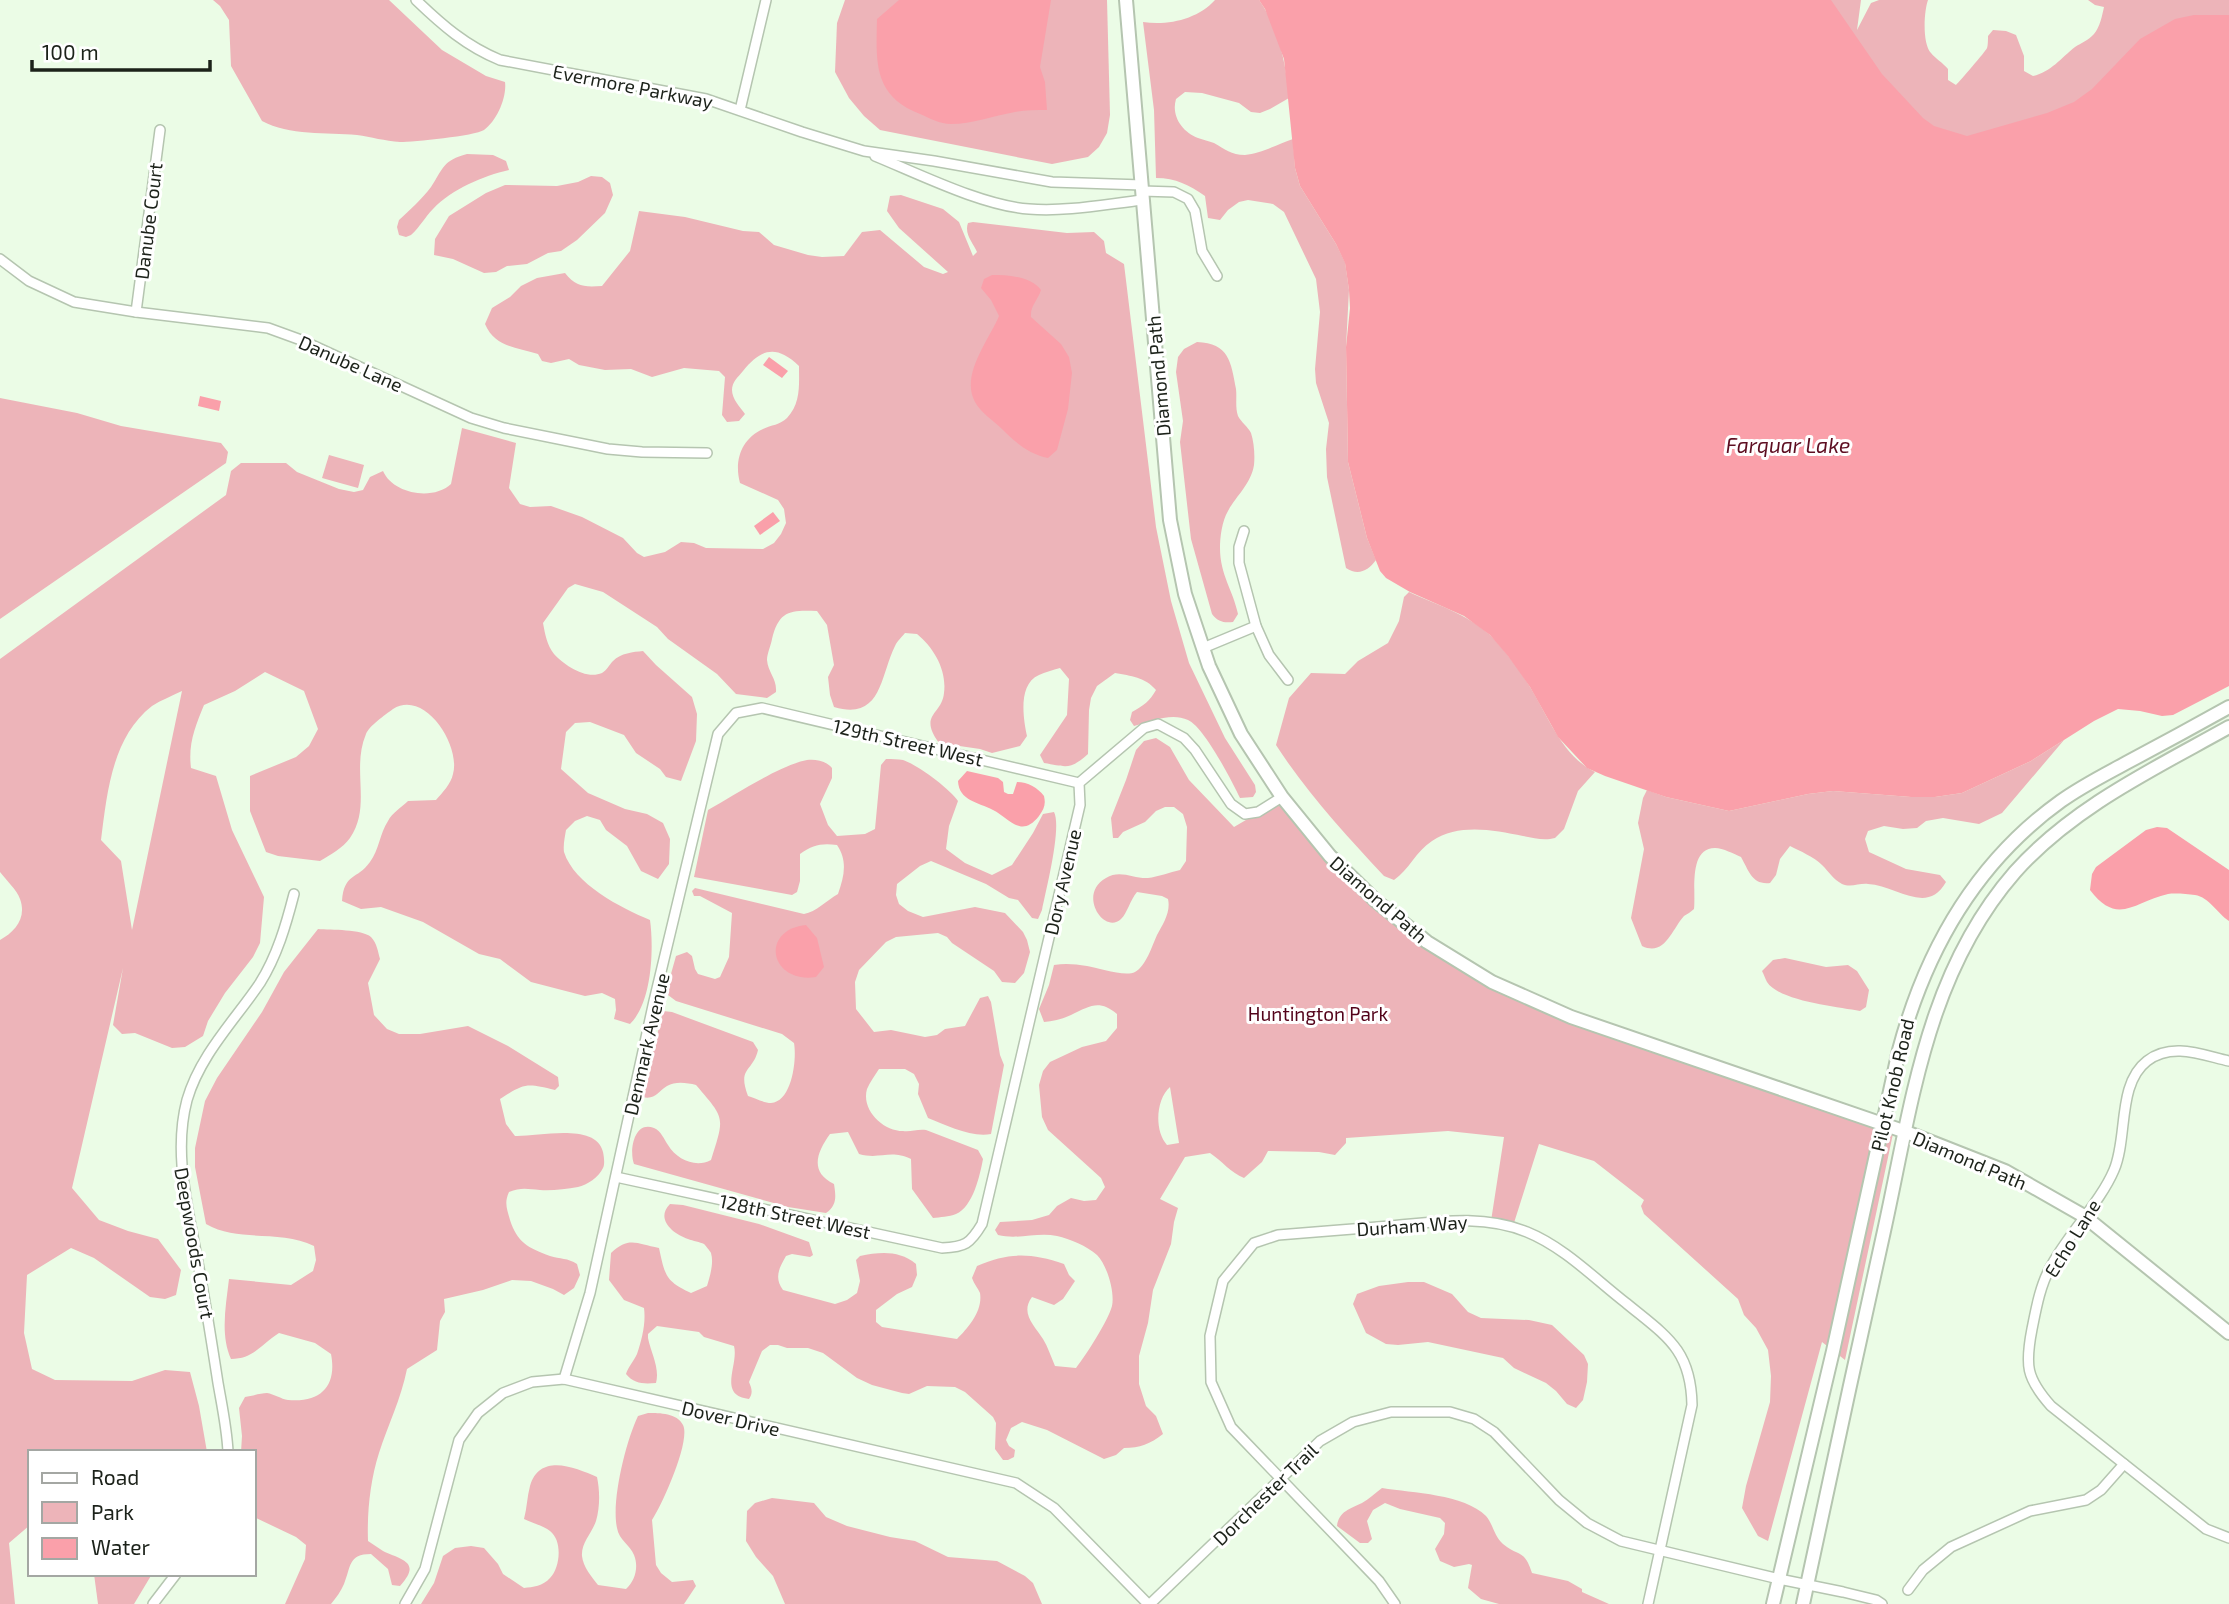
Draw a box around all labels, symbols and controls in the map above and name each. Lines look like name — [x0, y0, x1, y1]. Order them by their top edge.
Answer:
scale bar — [32, 28, 210, 72]
text: 100 m — [42, 39, 99, 64]
street label: Evermore Parkway — [551, 59, 715, 113]
street label: Danube Court — [129, 161, 167, 281]
street label: Diamond Path — [1141, 315, 1175, 437]
street label: Danube Lane — [295, 330, 407, 396]
water label: Farquar Lake — [1726, 432, 1850, 457]
street label: 129th Street West — [831, 714, 985, 770]
street label: Dory Avenue — [1039, 827, 1085, 937]
street label: Diamond Path — [1326, 851, 1432, 947]
street label: Denmark Avenue — [618, 971, 674, 1117]
park label: Huntington Park — [1248, 1002, 1388, 1025]
street label: Pilot Knob Road — [1866, 1016, 1918, 1154]
street label: Diamond Path — [1910, 1126, 2030, 1194]
street label: Deepwoods Court — [170, 1166, 220, 1320]
street label: 128th Street West — [717, 1189, 873, 1243]
street label: Echo Lane — [2039, 1195, 2105, 1281]
street label: Durham Way — [1356, 1210, 1468, 1240]
street label: Dover Drive — [680, 1396, 782, 1440]
street label: Dorchester Trail — [1208, 1438, 1323, 1550]
legend — [28, 1450, 256, 1576]
text: Road — [91, 1464, 139, 1489]
text: Park — [91, 1499, 134, 1524]
text: Water — [91, 1534, 150, 1559]

